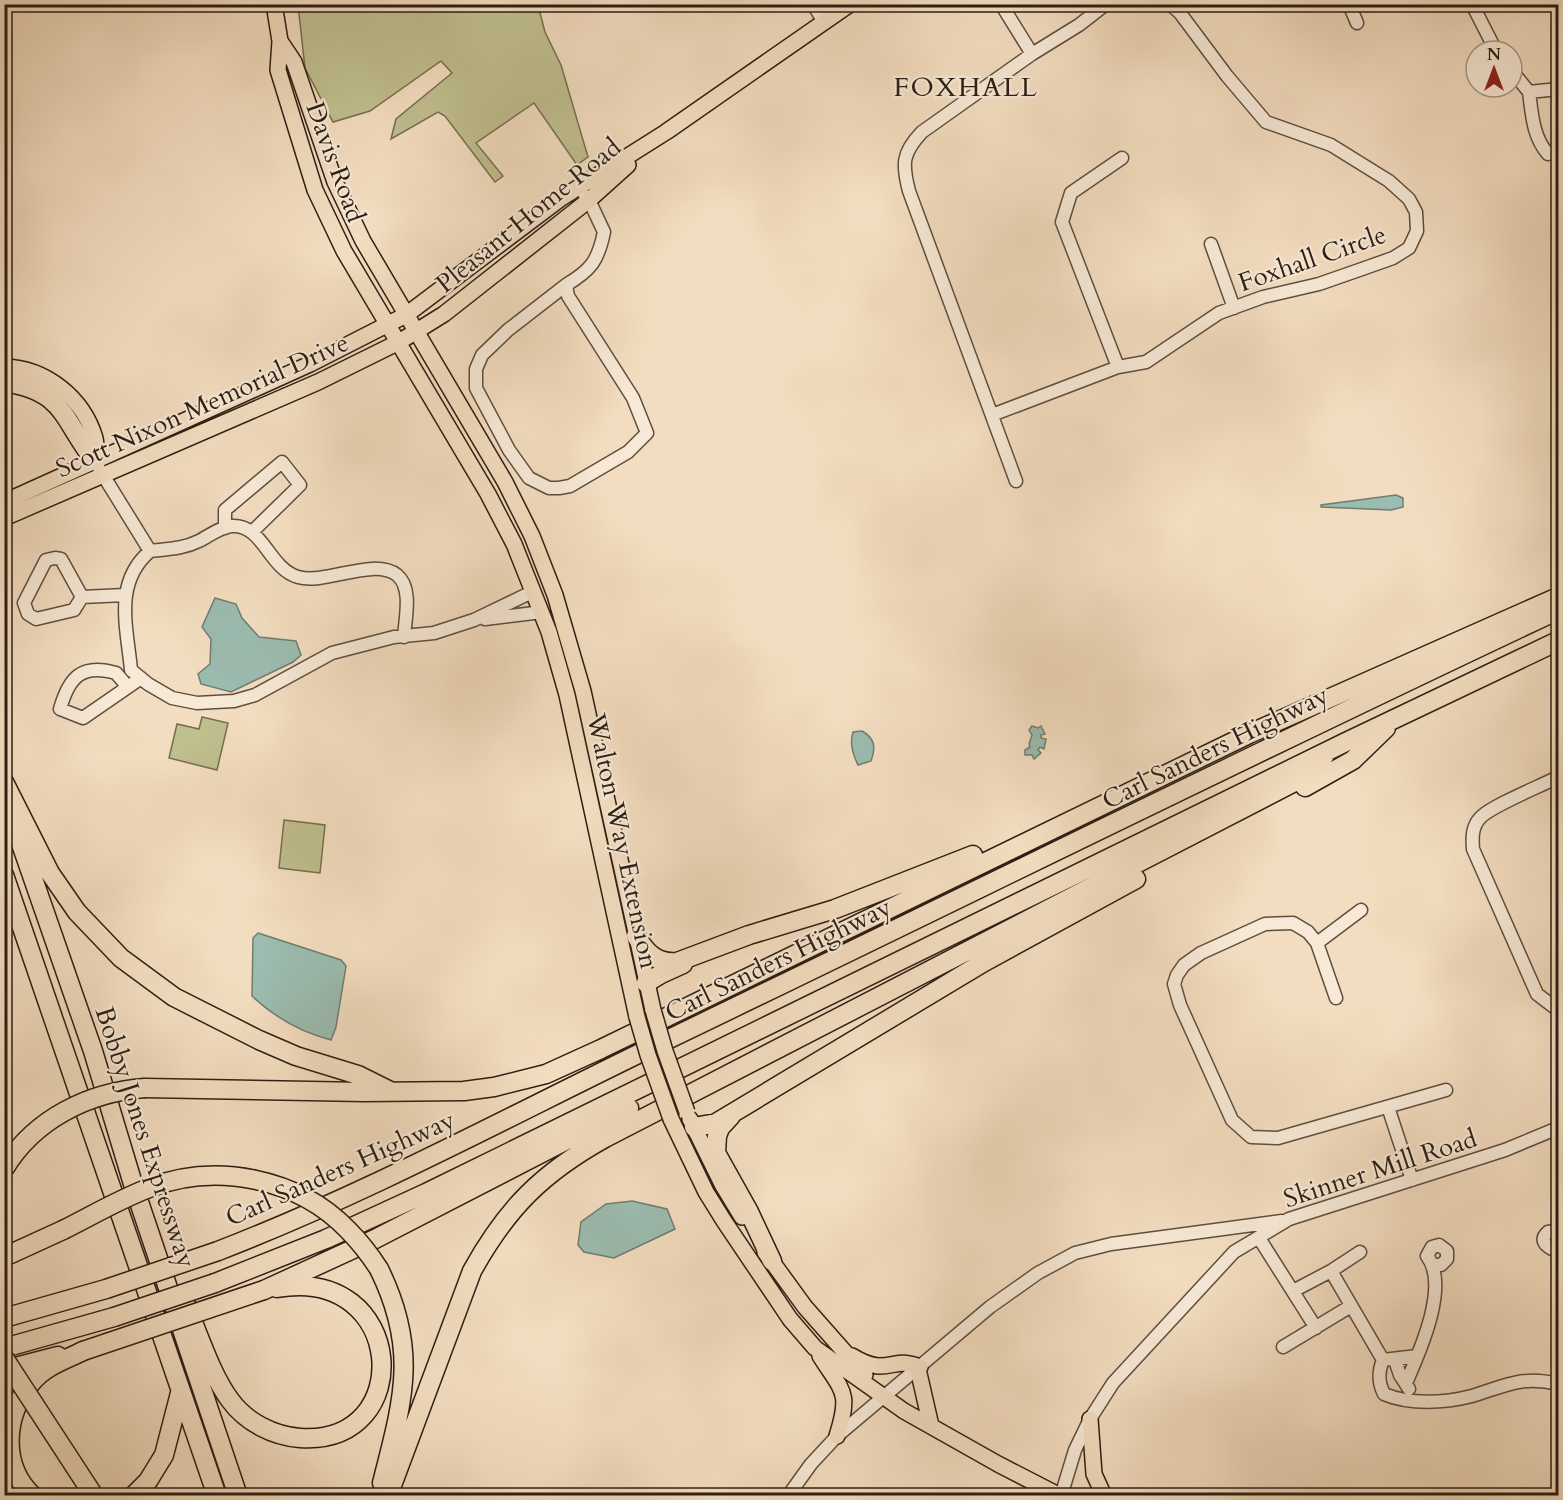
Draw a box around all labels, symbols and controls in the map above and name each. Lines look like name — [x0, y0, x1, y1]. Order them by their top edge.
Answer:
north arrow — [1464, 39, 1524, 99]
text: N — [1487, 44, 1501, 66]
district label: FOXHALL — [894, 69, 1038, 106]
street label: Davis Road — [298, 97, 374, 227]
street label: Pleasant Home Road — [428, 130, 628, 301]
street label: Foxhall Circle — [1233, 217, 1391, 300]
street label: Scott Nixon Memorial Drive — [50, 325, 354, 486]
street label: Carl Sanders Highway — [1096, 677, 1334, 817]
street label: Walton Way Extension — [578, 709, 667, 972]
street label: Carl Sanders Highway — [659, 889, 897, 1029]
street label: Bobby Jones Expressway — [87, 1002, 204, 1273]
street label: Carl Sanders Highway — [220, 1102, 461, 1235]
street label: Skinner Mill Road — [1279, 1121, 1481, 1216]

